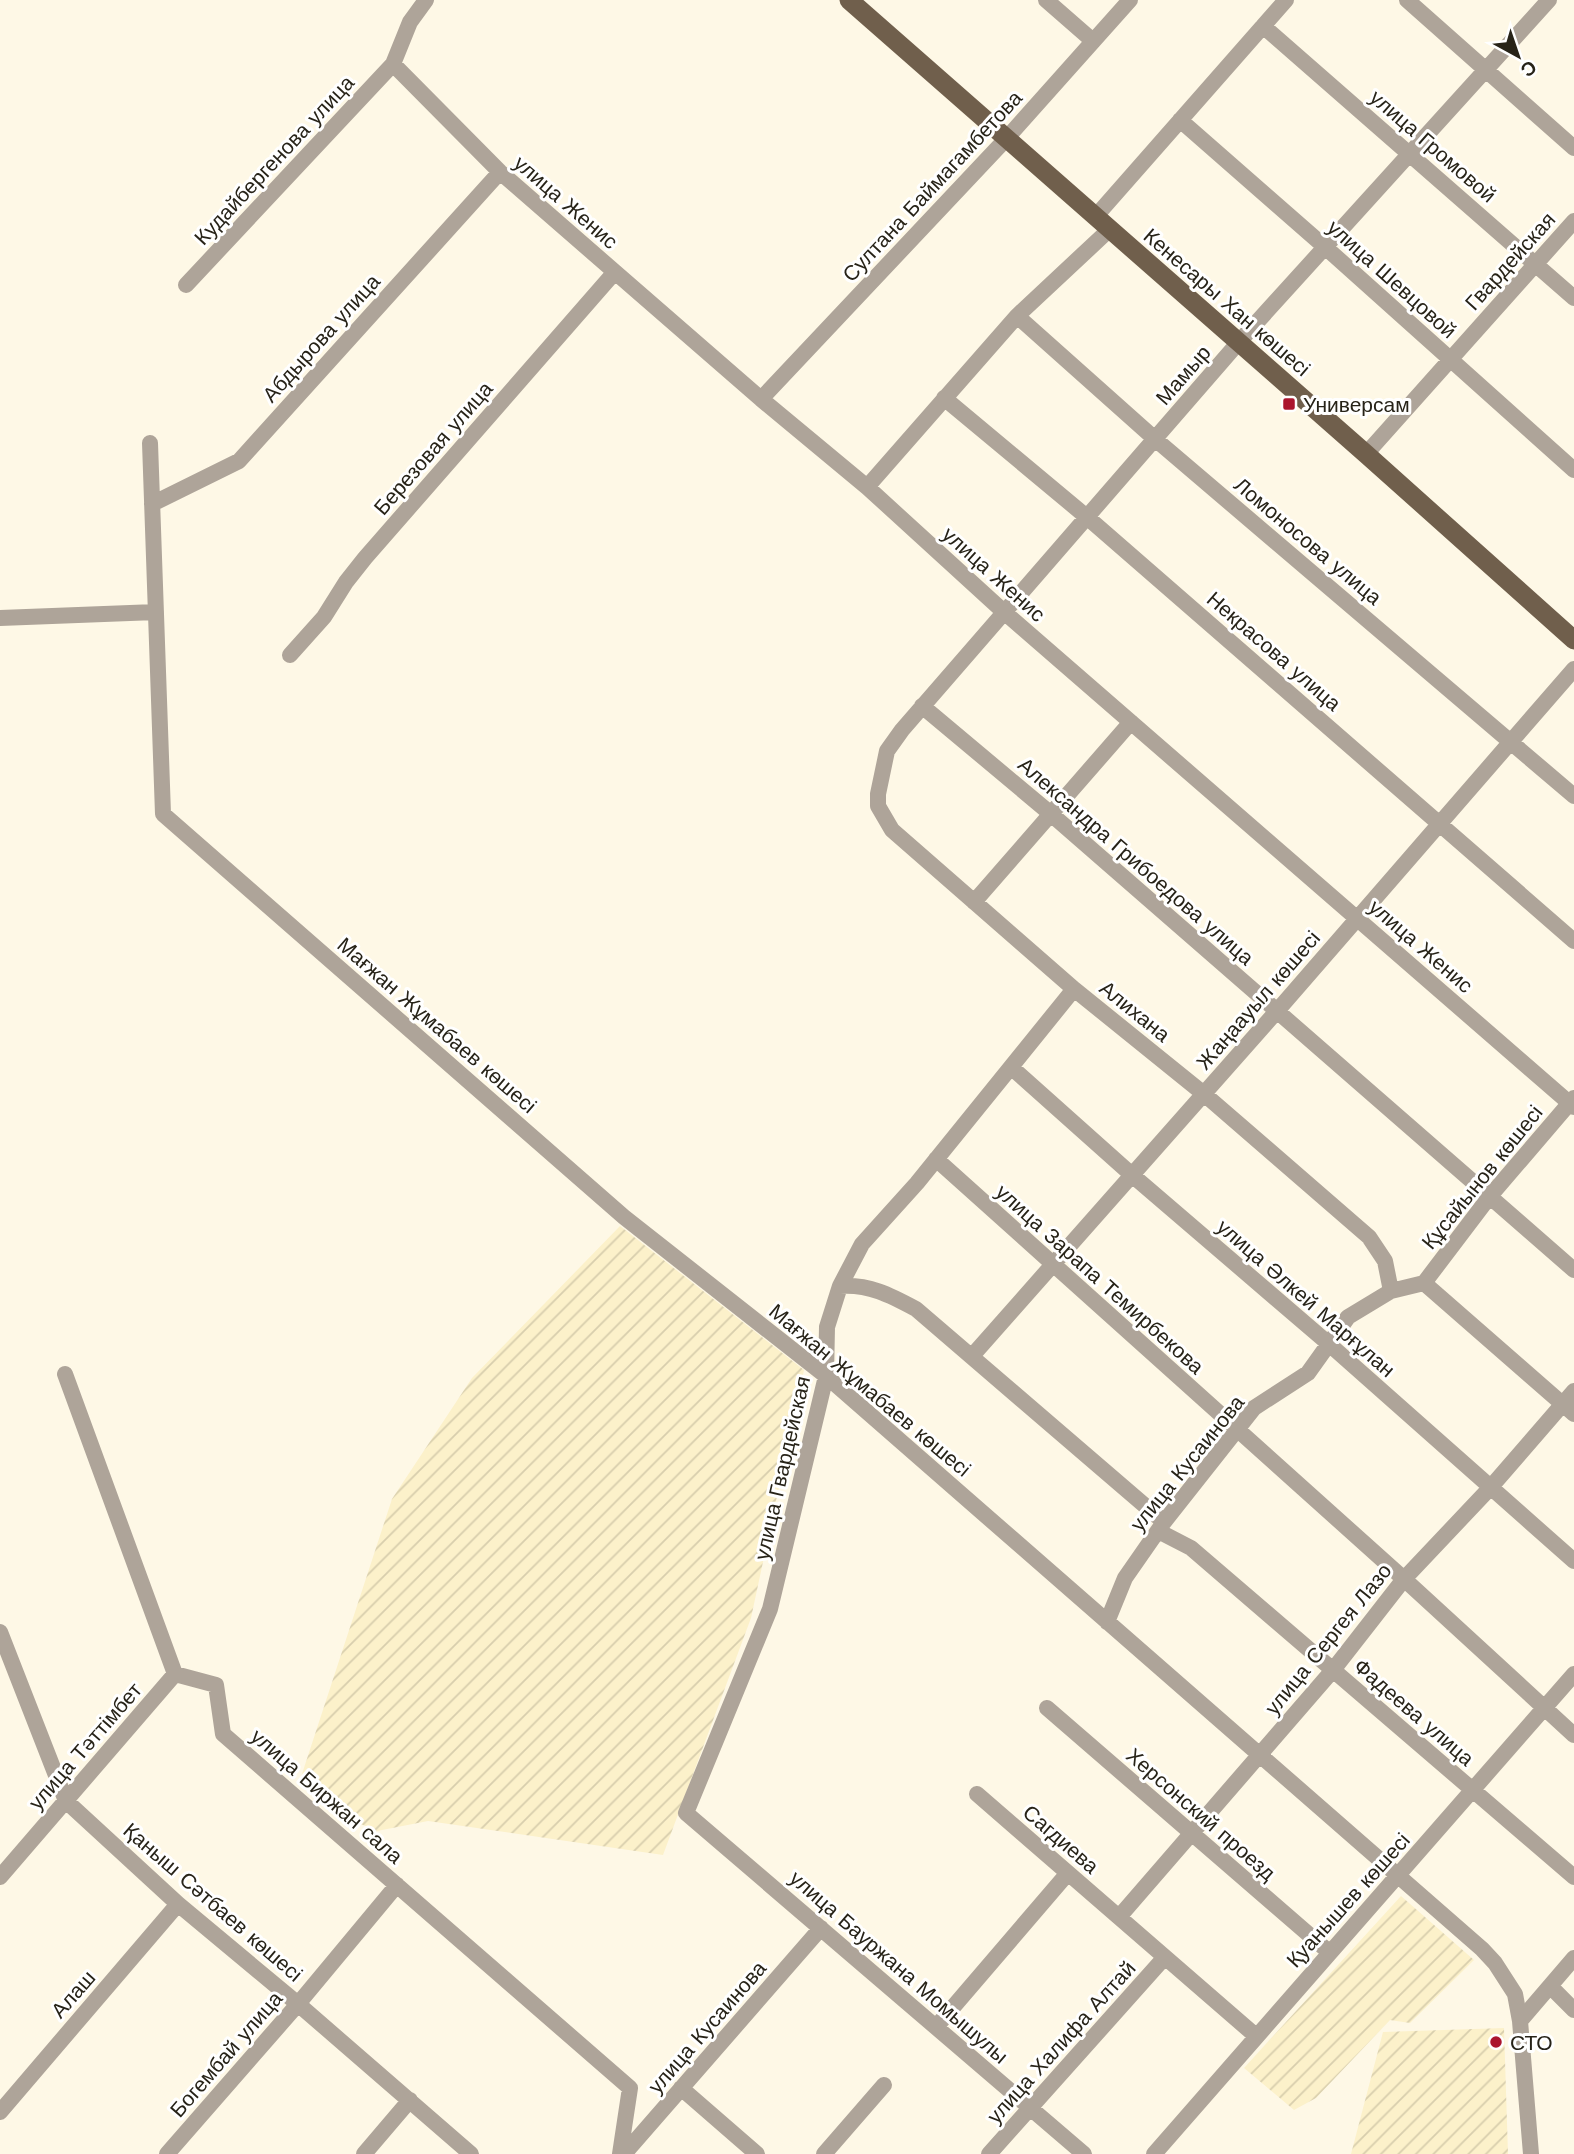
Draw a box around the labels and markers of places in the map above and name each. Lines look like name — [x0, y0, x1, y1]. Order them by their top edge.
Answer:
place label: Универсам — [1303, 392, 1410, 417]
marker: Универсам — [1281, 396, 1297, 412]
place label: СТО — [1510, 2030, 1553, 2055]
marker: СТО — [1488, 2034, 1504, 2050]

